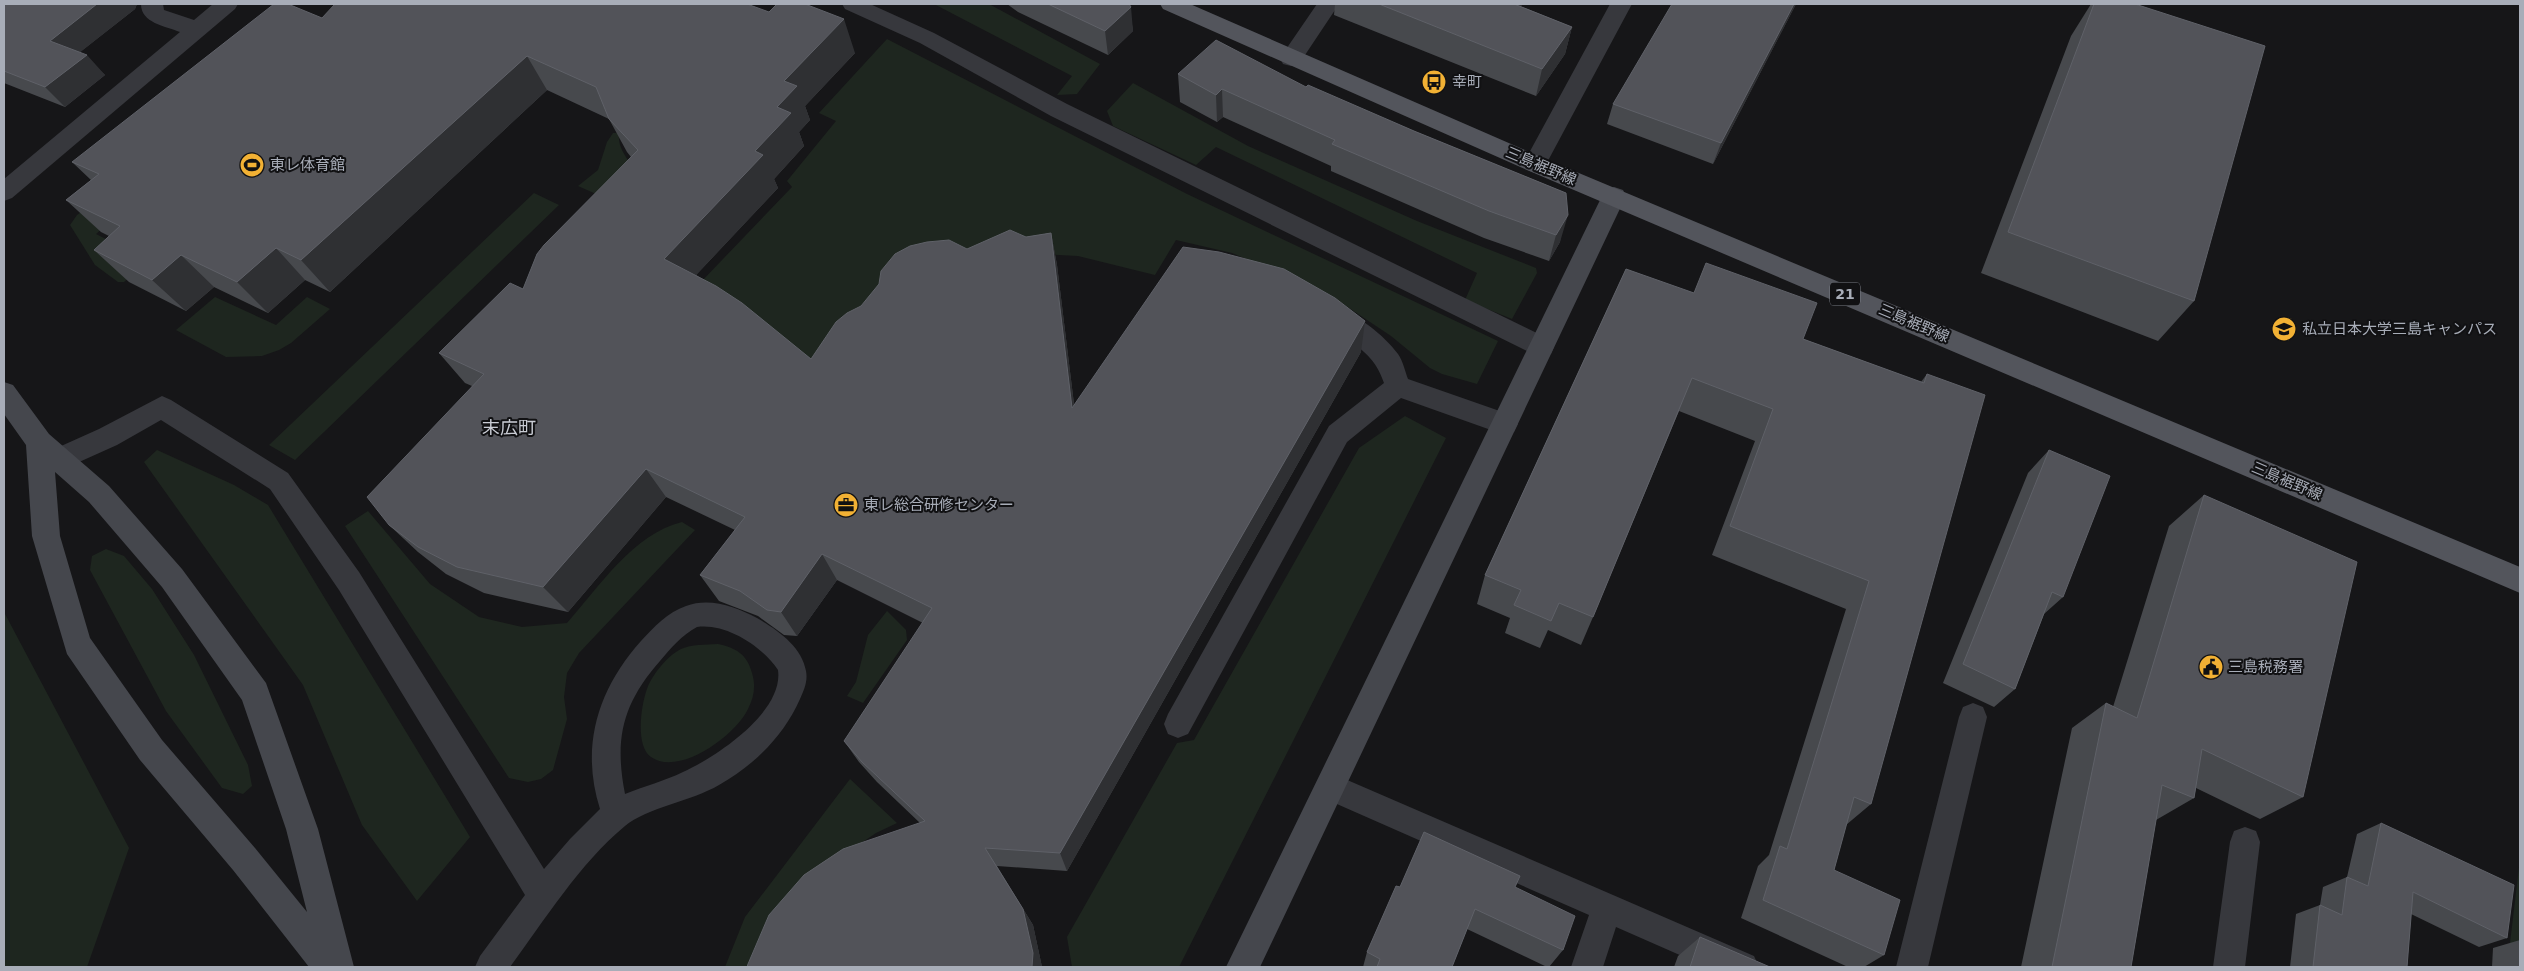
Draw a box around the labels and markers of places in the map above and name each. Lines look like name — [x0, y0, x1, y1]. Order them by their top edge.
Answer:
bus stop icon: 幸町 — [1421, 69, 1447, 95]
place label: 幸町 — [1452, 73, 1482, 91]
sports icon: 東レ体育館 — [239, 152, 265, 178]
place label: 東レ体育館 — [270, 156, 345, 174]
school or university icon: 私立日本大学三島キャンパス — [2271, 316, 2297, 342]
place label: 私立日本大学三島キャンパス — [2302, 320, 2497, 338]
office icon: 東レ総合研修センター — [833, 492, 859, 518]
place label: 東レ総合研修センター — [864, 496, 1014, 514]
public building icon: 三島税務署 — [2198, 654, 2224, 680]
place label: 三島税務署 — [2228, 658, 2303, 676]

